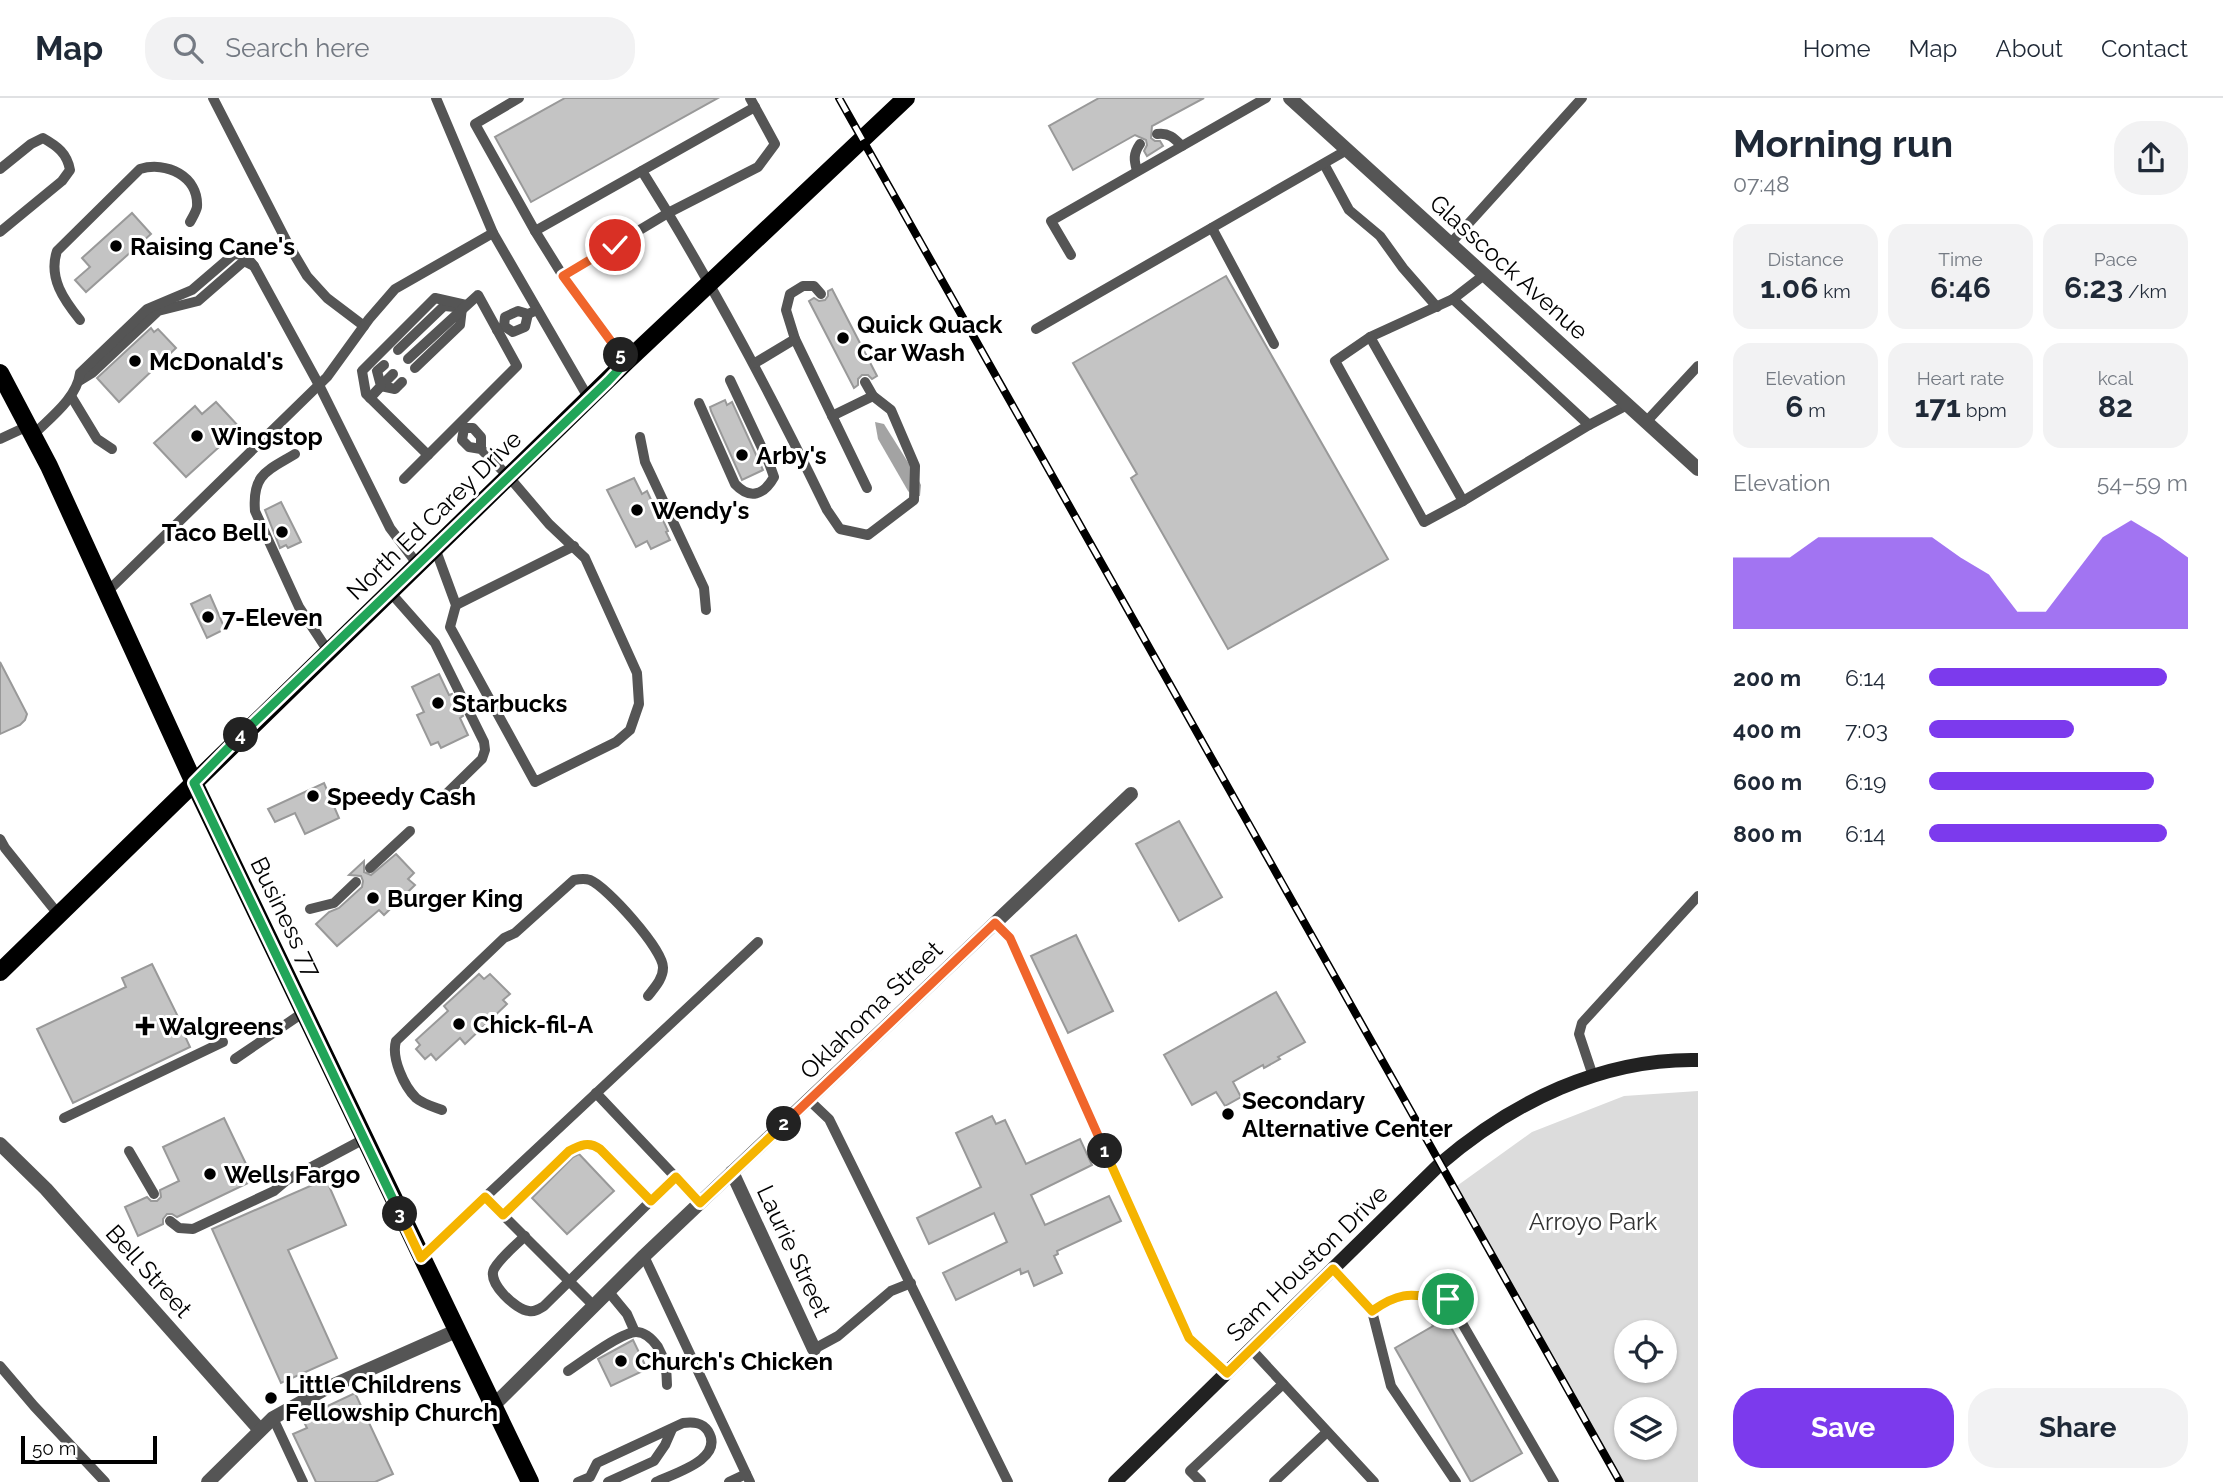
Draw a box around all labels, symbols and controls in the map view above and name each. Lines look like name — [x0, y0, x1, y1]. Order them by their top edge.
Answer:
search box — [145, 17, 635, 80]
text: Map — [35, 29, 103, 68]
icon: search — [169, 29, 207, 67]
text: Search here — [225, 33, 370, 63]
text: Home — [1803, 34, 1871, 63]
text: Map — [1909, 34, 1957, 63]
text: About — [1995, 34, 2063, 63]
text: Contact — [2101, 34, 2188, 63]
text: Morning run — [1733, 121, 1953, 166]
button: share — [2114, 121, 2188, 195]
text: 07:48 — [1733, 170, 1790, 197]
street label: Glasscock Avenue — [1424, 188, 1594, 346]
pin — [585, 215, 645, 275]
icon: check — [596, 226, 634, 264]
place label: Raising Cane's — [130, 232, 295, 261]
marker: Raising Cane's — [108, 238, 124, 254]
text: Distance — [1767, 248, 1844, 270]
text: Time — [1938, 248, 1983, 270]
text: Pace — [2094, 248, 2137, 270]
text: 1.06 — [1760, 270, 1818, 305]
text: 6:46 — [1930, 270, 1991, 305]
text: 6:23 — [2064, 270, 2123, 305]
text: km — [1818, 280, 1851, 302]
text: /km — [2123, 280, 2167, 302]
place label: Quick Quack Car Wash — [857, 310, 1003, 367]
marker: Quick Quack Car Wash — [835, 330, 851, 346]
pin: 5 — [604, 338, 638, 372]
text: 5 — [615, 343, 626, 365]
place label: McDonald's — [149, 347, 284, 376]
marker: McDonald's — [127, 353, 143, 369]
text: Elevation — [1765, 367, 1846, 389]
text: Heart rate — [1917, 367, 2004, 389]
text: kcal — [2098, 367, 2133, 389]
text: 6 — [1785, 389, 1803, 424]
text: 171 — [1914, 389, 1961, 424]
text: 82 — [2098, 389, 2133, 424]
text: m — [1803, 399, 1826, 421]
text: bpm — [1961, 399, 2007, 421]
place label: Wingstop — [211, 422, 323, 451]
street label: North Ed Carey Drive — [341, 424, 527, 606]
marker: Wingstop — [189, 428, 205, 444]
place label: Arby's — [756, 441, 827, 470]
marker: Arby's — [734, 447, 750, 463]
text: Elevation — [1733, 469, 1831, 496]
text: 54–59 m — [2097, 469, 2188, 496]
place label: Wendy's — [651, 496, 749, 525]
marker: Wendy's — [629, 502, 645, 518]
place label: Taco Bell — [162, 518, 268, 547]
marker: Taco Bell — [274, 524, 290, 540]
place label: 7-Eleven — [222, 603, 323, 632]
marker: 7-Eleven — [200, 609, 216, 625]
text: 200 m — [1733, 664, 1801, 691]
text: 6:14 — [1845, 664, 1886, 691]
place label: Starbucks — [452, 689, 568, 718]
marker: Starbucks — [430, 695, 446, 711]
text: 400 m — [1733, 716, 1801, 743]
text: 7:03 — [1845, 716, 1888, 743]
pin: 4 — [224, 718, 258, 752]
text: 4 — [235, 723, 246, 745]
text: 600 m — [1733, 768, 1802, 795]
text: 6:19 — [1845, 768, 1887, 795]
place label: Speedy Cash — [327, 782, 476, 811]
marker: Speedy Cash — [305, 788, 321, 804]
text: 800 m — [1733, 820, 1802, 847]
text: 6:14 — [1845, 820, 1886, 847]
street label: Business 77 — [244, 852, 328, 982]
place label: Burger King — [387, 884, 523, 913]
marker: Burger King — [365, 890, 381, 906]
street label: Oklahoma Street — [794, 935, 948, 1085]
place label: Chick-fil-A — [473, 1010, 594, 1039]
place label: Walgreens — [159, 1012, 284, 1041]
marker: Chick-fil-A — [451, 1016, 467, 1032]
marker: Walgreens — [137, 1018, 153, 1034]
place label: Secondary Alternative Center — [1242, 1086, 1453, 1143]
marker: Secondary Alternative Center — [1220, 1106, 1236, 1122]
pin: 2 — [766, 1107, 802, 1142]
text: 2 — [778, 1112, 789, 1134]
pin: 1 — [1088, 1134, 1122, 1168]
text: 1 — [1100, 1139, 1109, 1161]
place label: Wells Fargo — [224, 1160, 360, 1189]
marker: Wells Fargo — [202, 1166, 218, 1182]
street label: Sam Houston Drive — [1220, 1179, 1394, 1347]
street label: Laurie Street — [751, 1181, 837, 1321]
pin: 3 — [382, 1196, 418, 1232]
text: 3 — [394, 1202, 405, 1224]
park label: Arroyo Park — [1529, 1207, 1658, 1236]
street label: Bell Street — [100, 1219, 198, 1323]
pin — [1418, 1269, 1478, 1329]
icon: arrive — [1429, 1280, 1467, 1318]
map controls — [1614, 1320, 1677, 1460]
button: locate — [1614, 1320, 1677, 1383]
place label: Church's Chicken — [635, 1347, 833, 1376]
marker: Church's Chicken — [613, 1353, 629, 1369]
place label: Little Childrens Fellowship Church — [285, 1370, 498, 1427]
button: Save — [1733, 1388, 1954, 1468]
button: Share — [1968, 1388, 2188, 1468]
marker: Little Childrens Fellowship Church — [263, 1390, 279, 1406]
button: layers — [1614, 1397, 1677, 1460]
scale bar — [21, 1433, 158, 1465]
text: 50 m — [32, 1437, 76, 1459]

